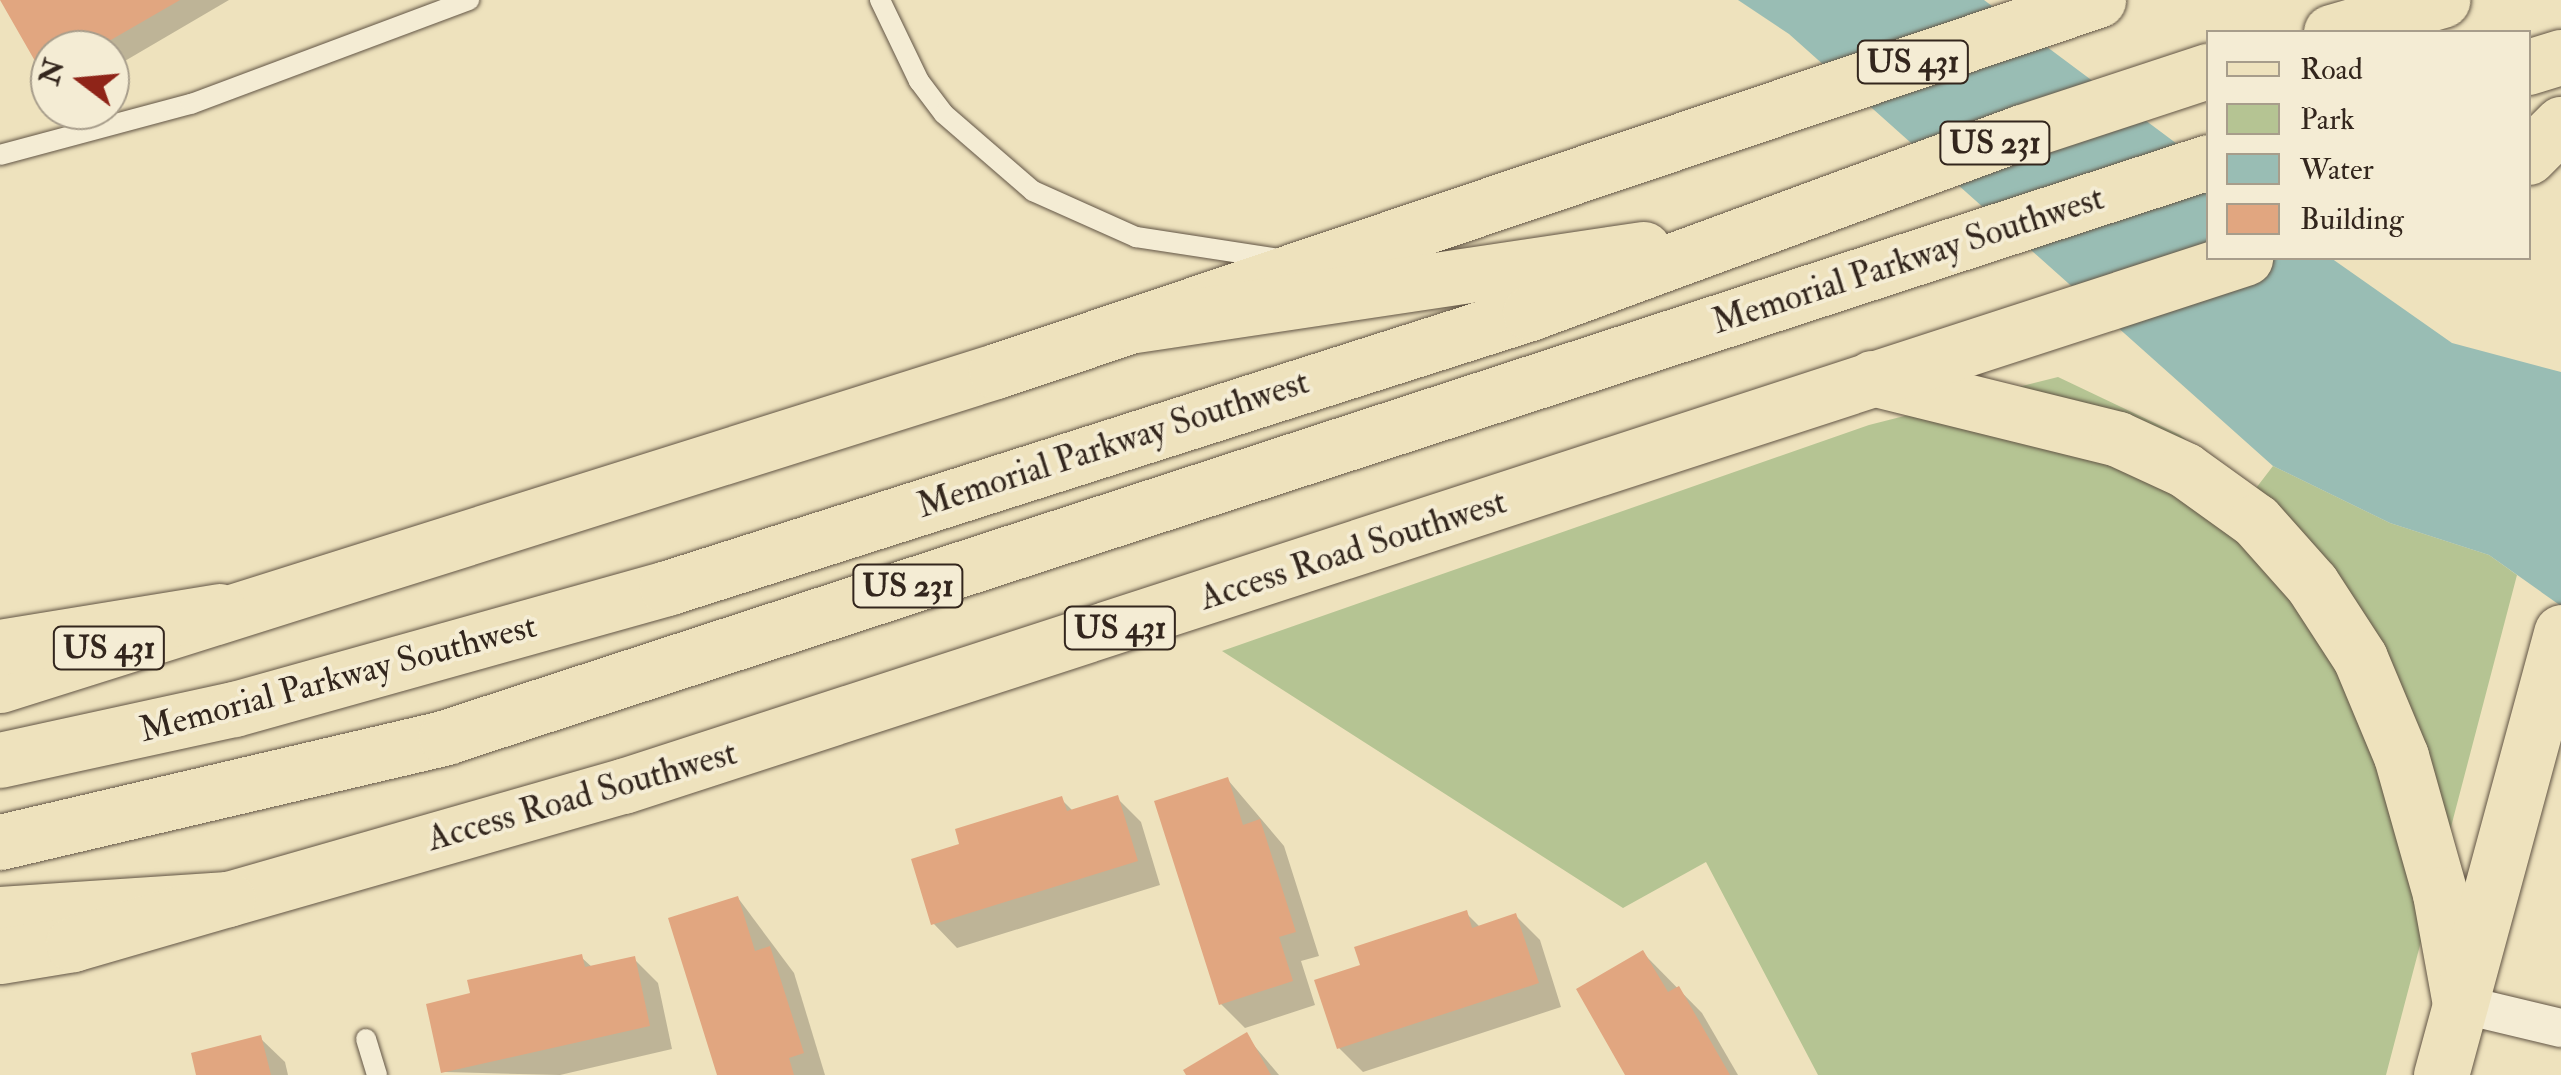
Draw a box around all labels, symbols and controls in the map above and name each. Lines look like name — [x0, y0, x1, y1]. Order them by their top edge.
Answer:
north arrow — [30, 30, 130, 130]
legend — [2206, 30, 2531, 260]
road number: US 431 — [1856, 35, 1970, 89]
text: Road — [2300, 51, 2363, 88]
text: N — [32, 55, 73, 89]
text: Park — [2300, 101, 2355, 138]
road number: US 231 — [1938, 116, 2052, 170]
text: Water — [2300, 151, 2374, 188]
street label: Memorial Parkway Southwest — [1707, 177, 2109, 343]
text: Building — [2300, 201, 2404, 238]
street label: Memorial Parkway Southwest — [912, 361, 1314, 527]
street label: Access Road Southwest — [1194, 481, 1512, 619]
road number: US 231 — [850, 559, 966, 613]
road number: US 431 — [1062, 601, 1178, 655]
street label: Memorial Parkway Southwest — [135, 605, 541, 751]
road number: US 431 — [52, 621, 166, 675]
street label: Access Road Southwest — [423, 732, 741, 860]

